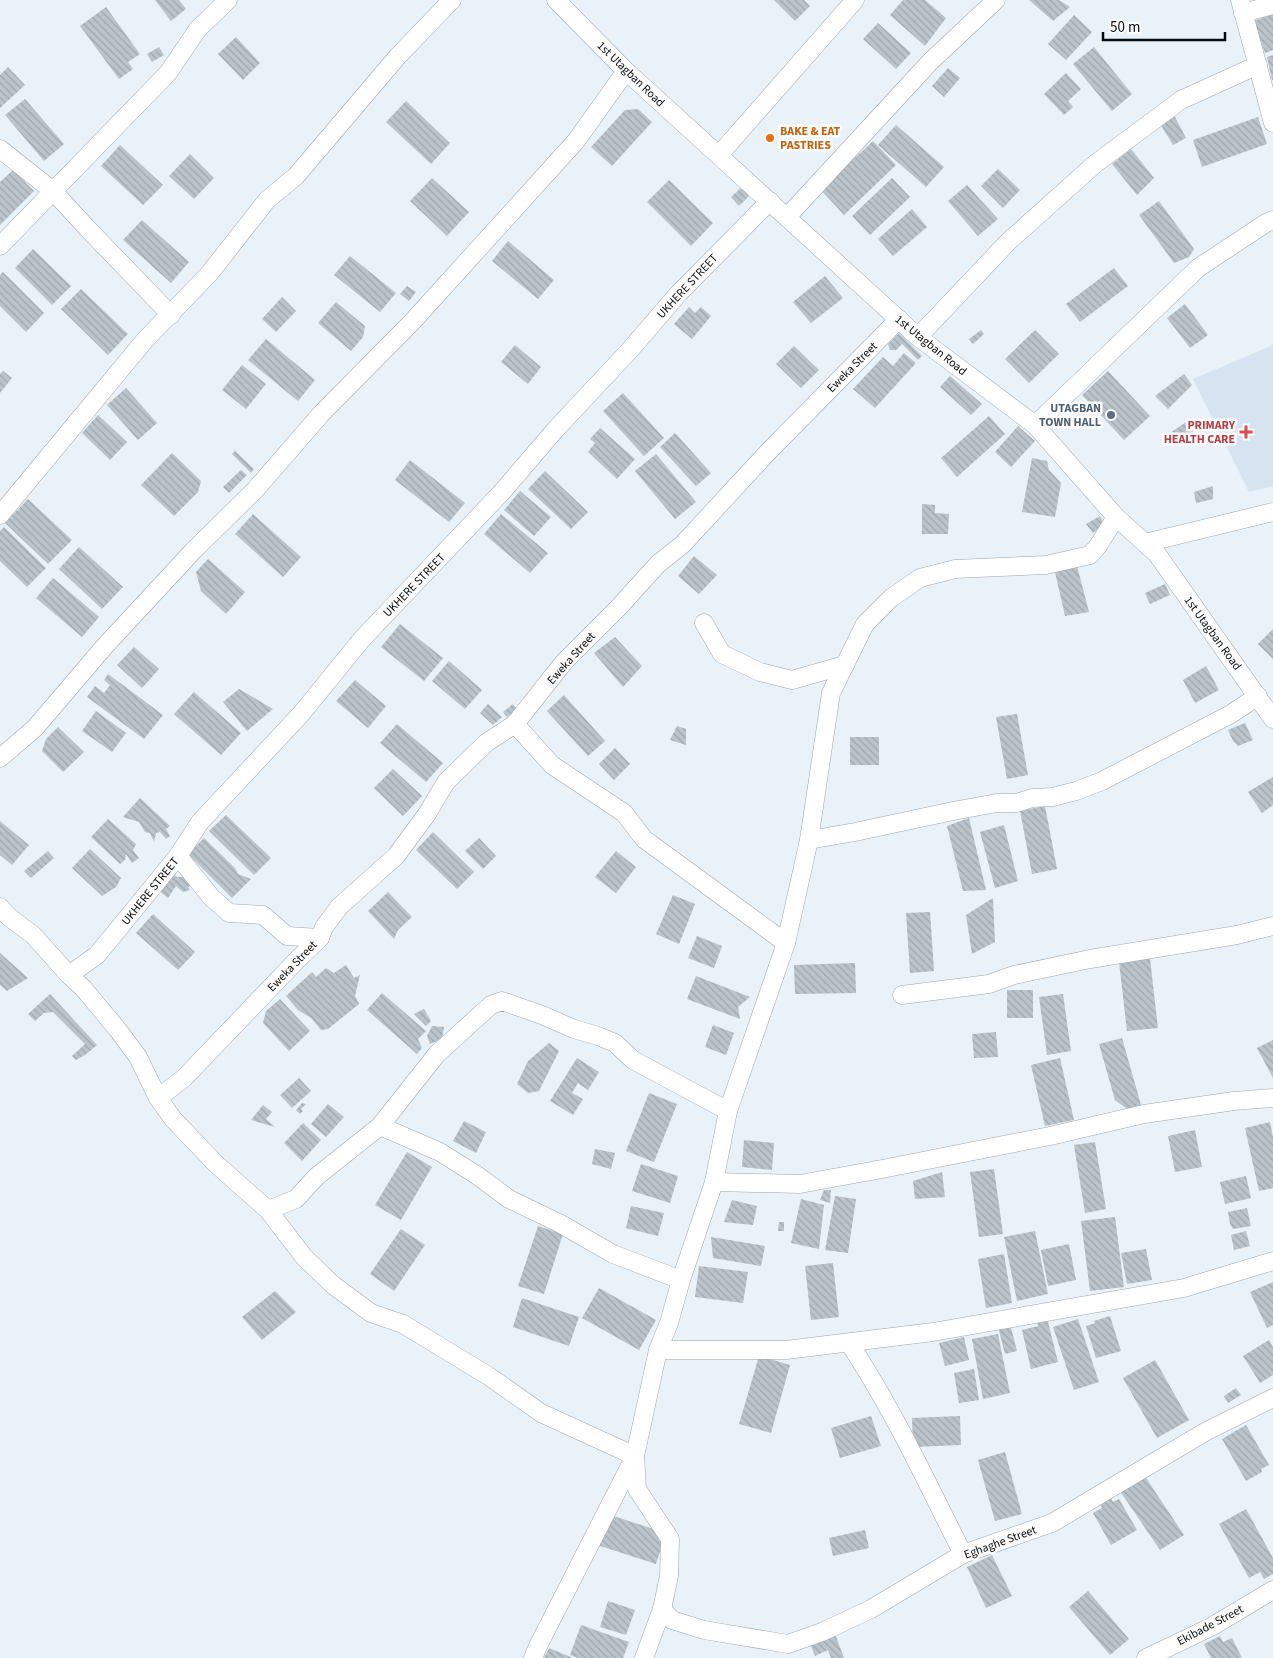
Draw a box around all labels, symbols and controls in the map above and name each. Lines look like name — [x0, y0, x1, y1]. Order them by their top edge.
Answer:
scale bar — [1103, 10, 1226, 42]
text: 50 m — [1110, 17, 1140, 38]
street label: 1st Utagban Road — [593, 38, 668, 111]
place label: BAKE & EAT PASTRIES — [780, 123, 840, 154]
marker: BAKE & EAT PASTRIES — [764, 132, 776, 144]
street label: UKHERE STREET — [653, 250, 722, 322]
street label: 1st Utagban Road — [891, 311, 970, 380]
street label: Eweka Street — [823, 338, 881, 396]
place label: UTAGBAN TOWN HALL — [1039, 400, 1101, 431]
marker: UTAGBAN TOWN HALL — [1105, 409, 1117, 421]
place label: PRIMARY HEALTH CARE — [1164, 417, 1236, 448]
marker: PRIMARY HEALTH CARE — [1239, 425, 1253, 439]
street label: UKHERE STREET — [379, 549, 450, 621]
street label: 1st Utagban Road — [1180, 593, 1245, 674]
street label: Eweka Street — [543, 628, 600, 688]
street label: UKHERE STREET — [118, 853, 183, 929]
street label: Eweka Street — [264, 937, 321, 996]
street label: Eghaghe Street — [962, 1521, 1039, 1563]
street label: Ekibade Street — [1174, 1601, 1246, 1650]

